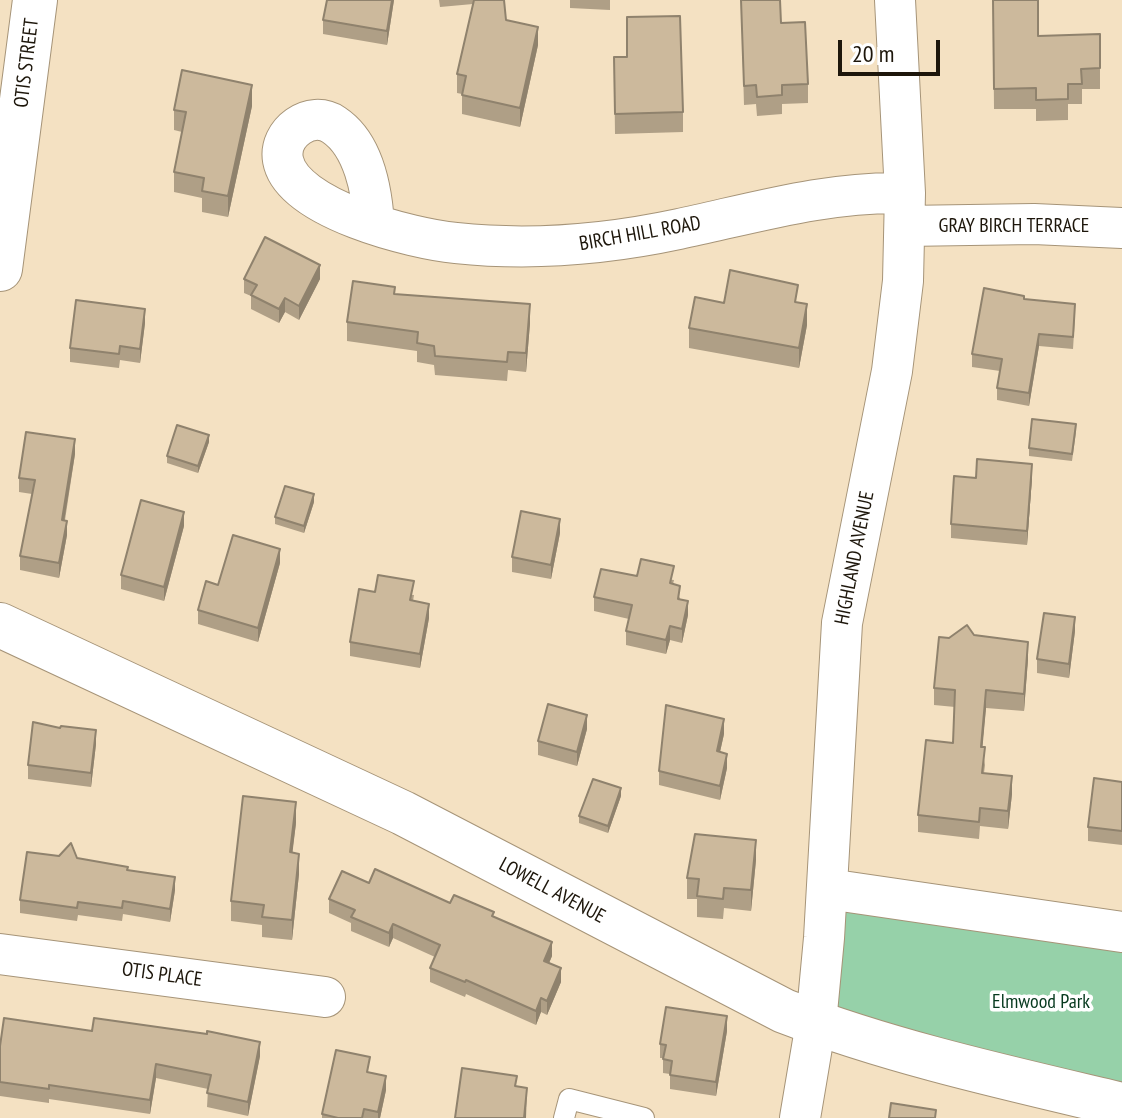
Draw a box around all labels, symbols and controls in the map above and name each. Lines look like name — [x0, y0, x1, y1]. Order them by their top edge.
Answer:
street label: OTIS STREET — [10, 17, 44, 109]
scale bar — [842, 24, 944, 74]
text: 20 m — [852, 38, 894, 69]
street label: BIRCH HILL ROAD — [577, 212, 703, 256]
street label: GRAY BIRCH TERRACE — [939, 214, 1089, 238]
street label: HIGHLAND AVENUE — [830, 489, 880, 627]
street label: LOWELL AVENUE — [495, 853, 609, 929]
street label: OTIS PLACE — [120, 957, 204, 993]
park label: Elmwood Park — [992, 990, 1090, 1014]

